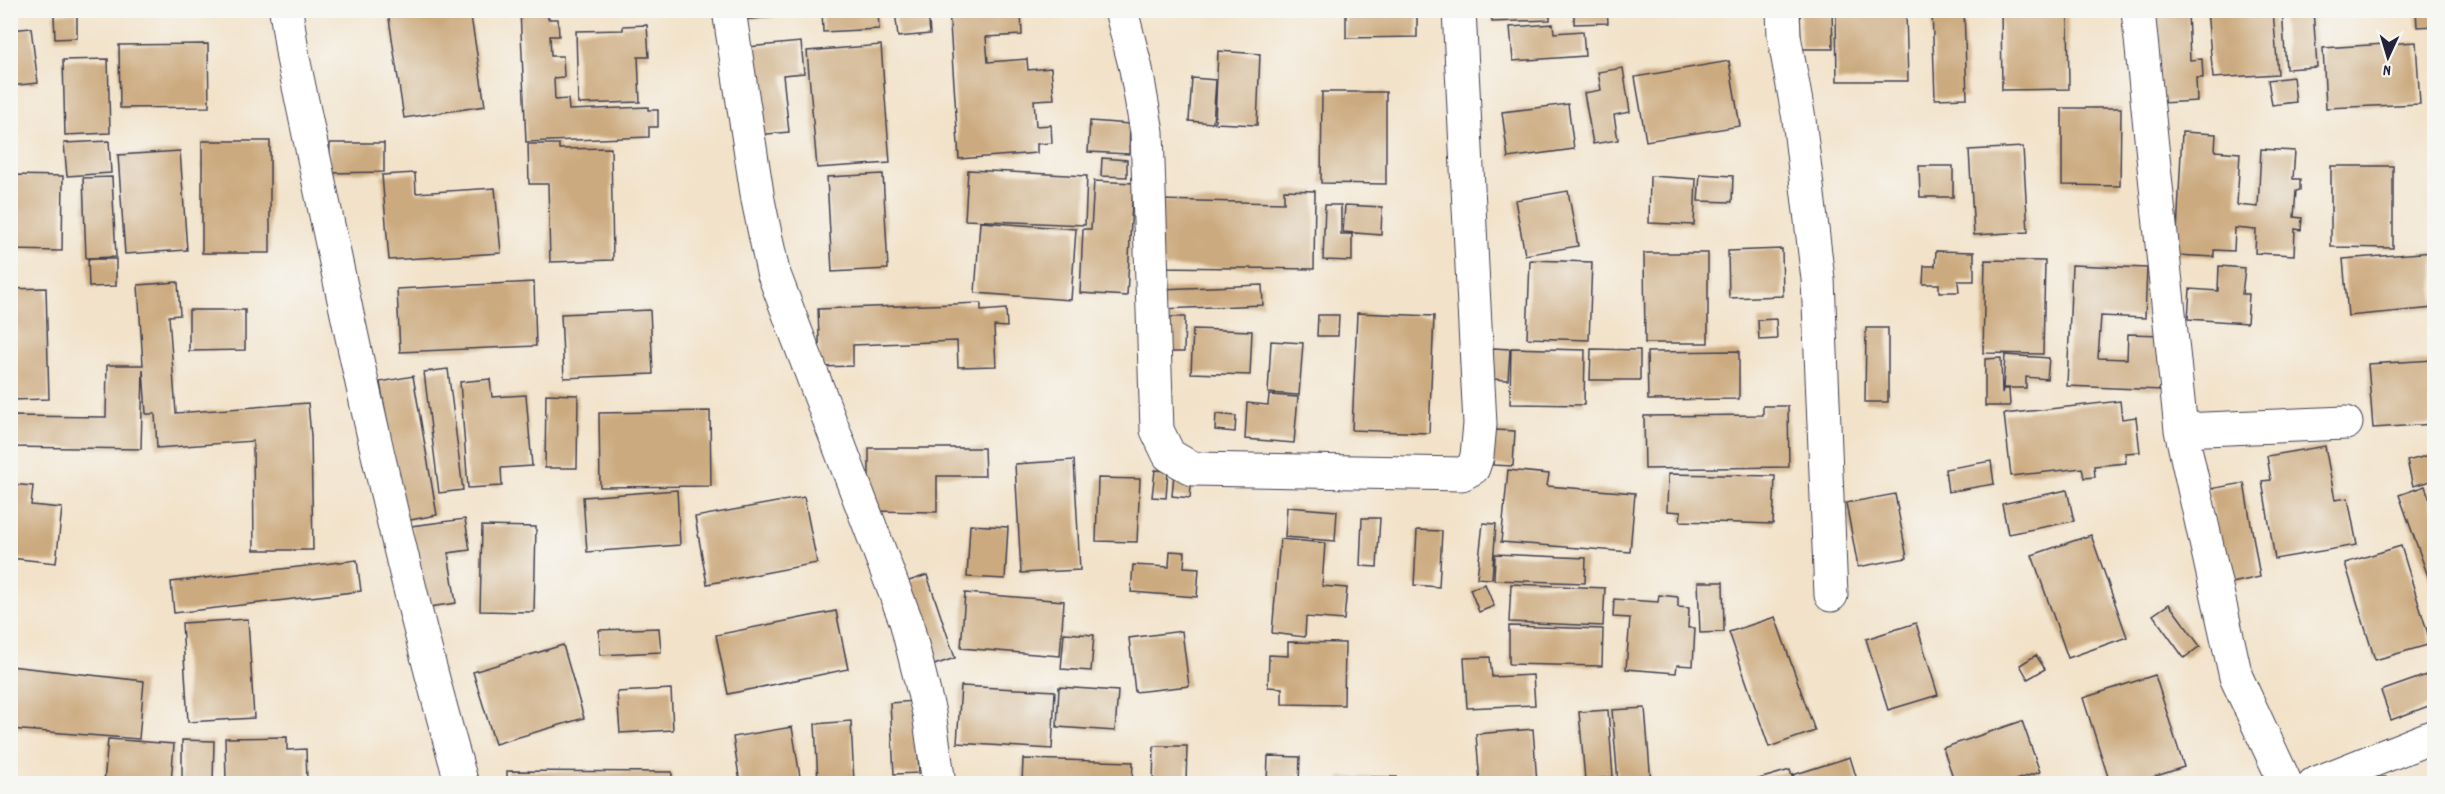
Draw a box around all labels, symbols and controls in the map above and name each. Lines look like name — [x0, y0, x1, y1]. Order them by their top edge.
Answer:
north arrow — [2358, 27, 2418, 87]
text: N — [2382, 58, 2392, 81]

